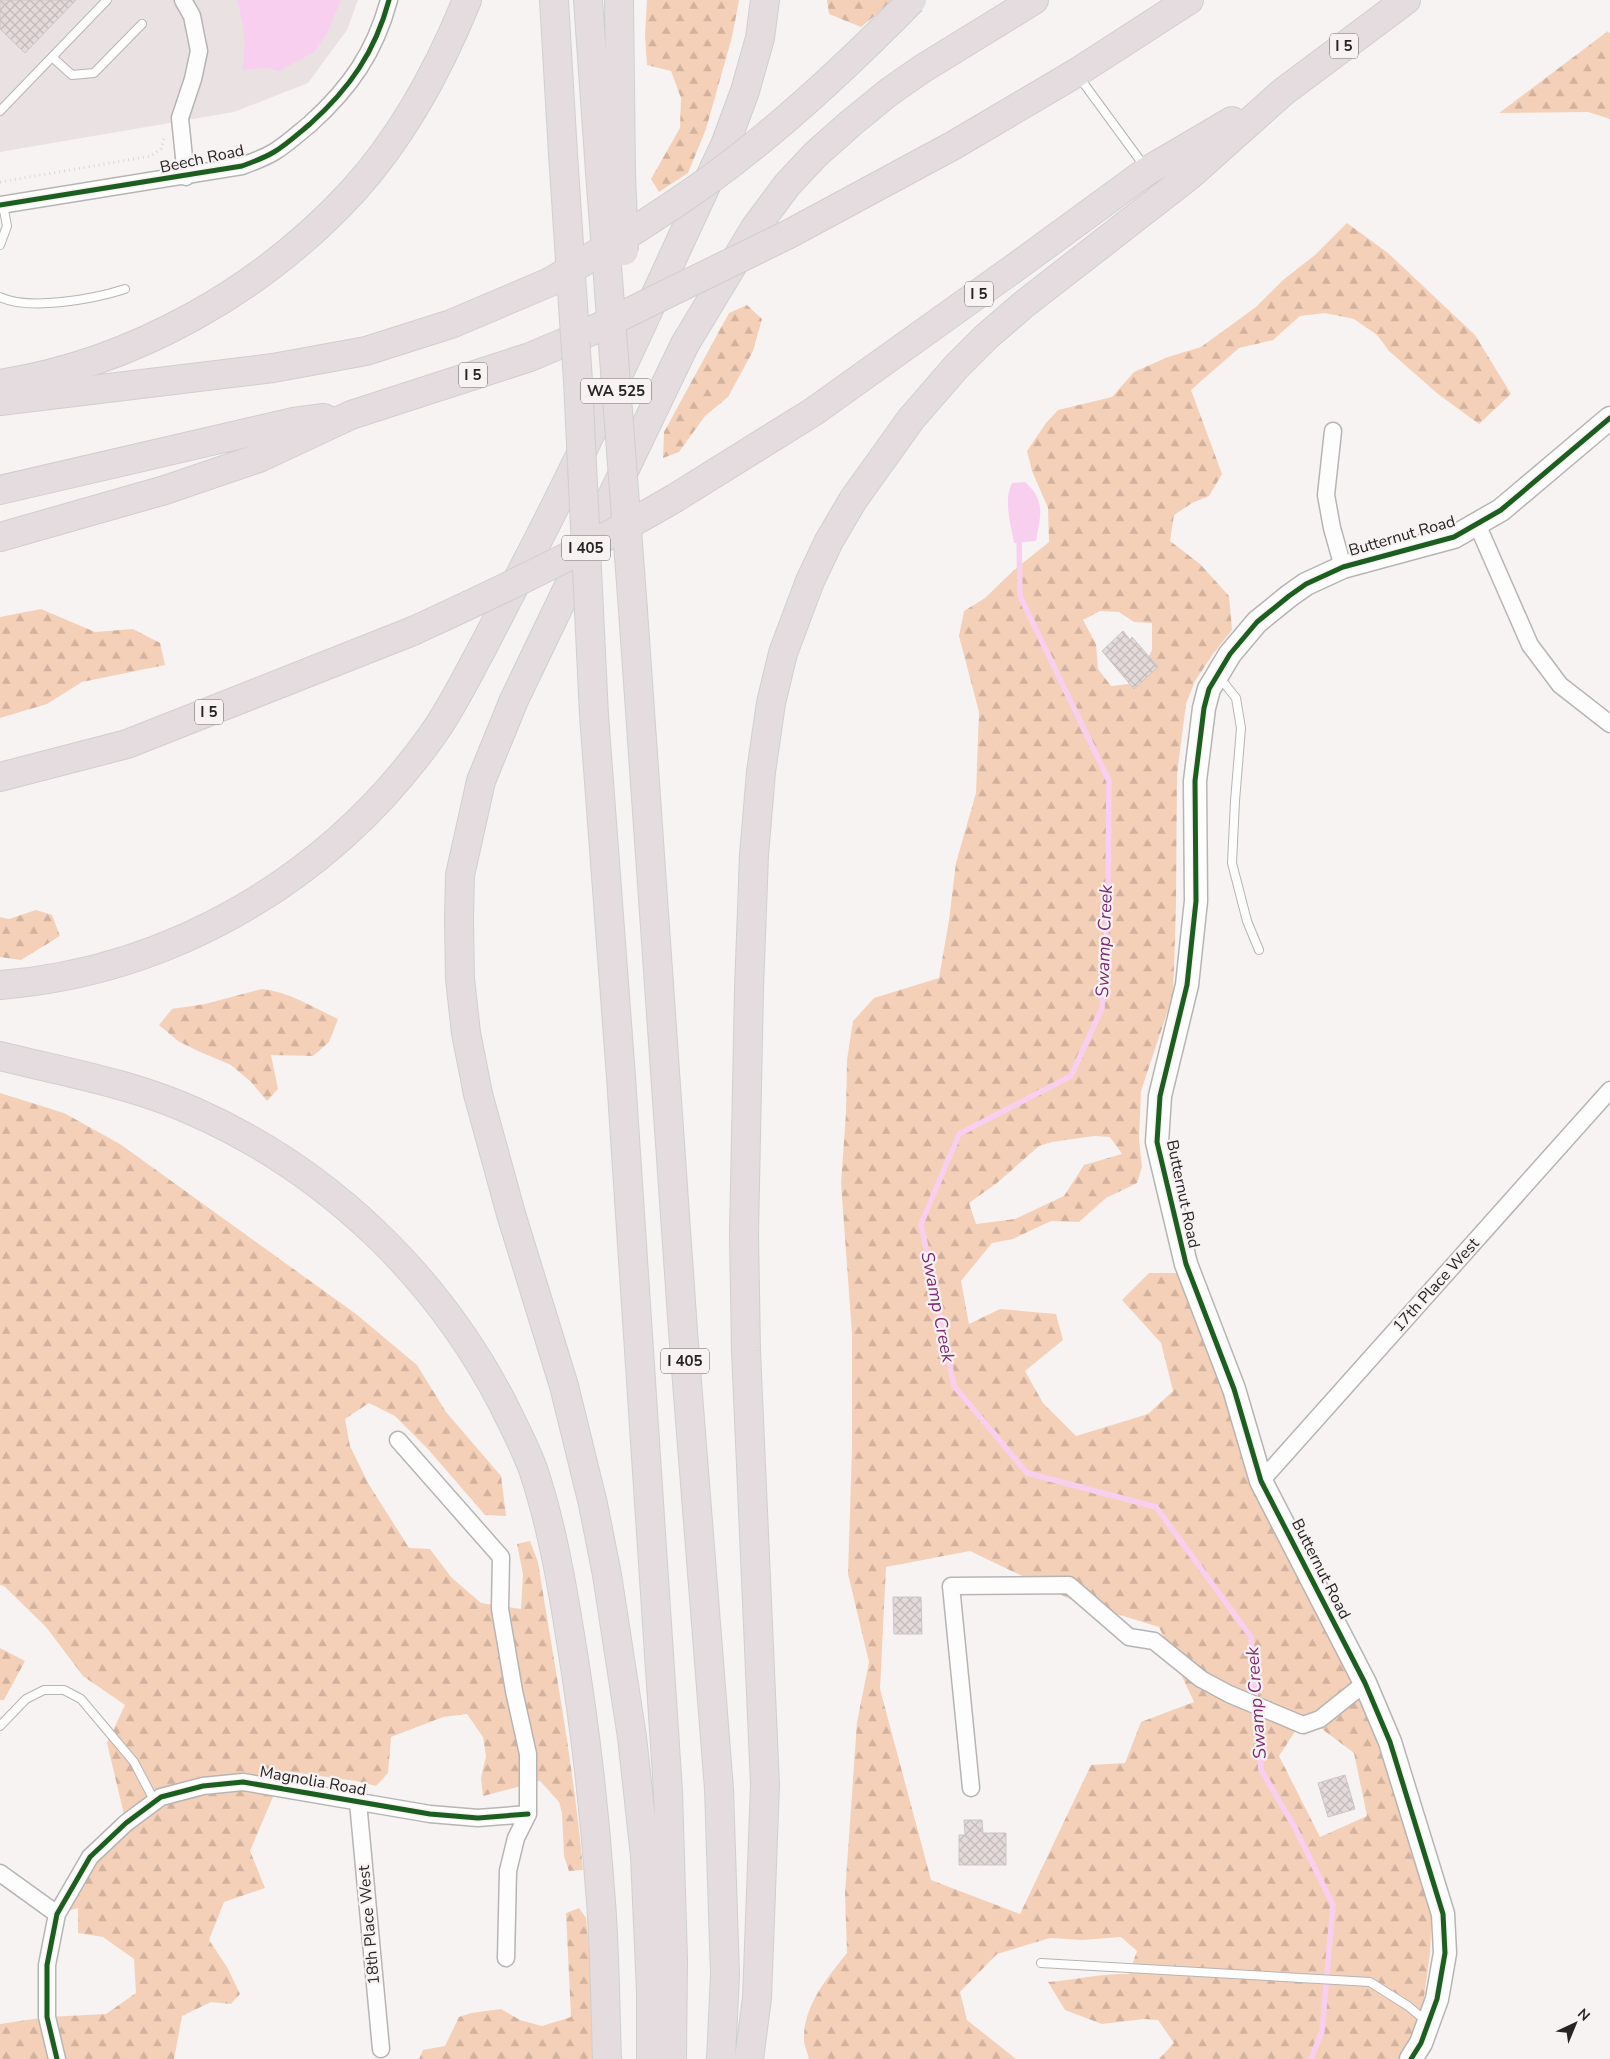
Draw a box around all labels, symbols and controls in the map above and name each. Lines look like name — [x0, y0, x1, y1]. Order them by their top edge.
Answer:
road number: I 5 — [1330, 34, 1358, 58]
street label: Beech Road — [158, 139, 246, 179]
road number: I 5 — [965, 282, 993, 306]
road number: I 5 — [459, 362, 487, 388]
road number: WA 525 — [581, 378, 651, 404]
street label: Butternut Road — [1346, 510, 1458, 562]
road number: I 405 — [562, 536, 610, 560]
road number: I 5 — [195, 700, 223, 724]
water label: Swamp Creek — [1090, 883, 1118, 998]
street label: Butternut Road — [1161, 1138, 1205, 1250]
street label: 17th Place West — [1388, 1233, 1484, 1337]
water label: Swamp Creek — [915, 1249, 961, 1366]
road number: I 405 — [661, 1348, 709, 1374]
street label: Butternut Road — [1286, 1515, 1356, 1623]
water label: Swamp Creek — [1240, 1645, 1272, 1760]
street label: Magnolia Road — [258, 1761, 368, 1801]
street label: 18th Place West — [353, 1864, 385, 1986]
north arrow — [1550, 1999, 1600, 2049]
text: N — [1573, 2005, 1594, 2025]

